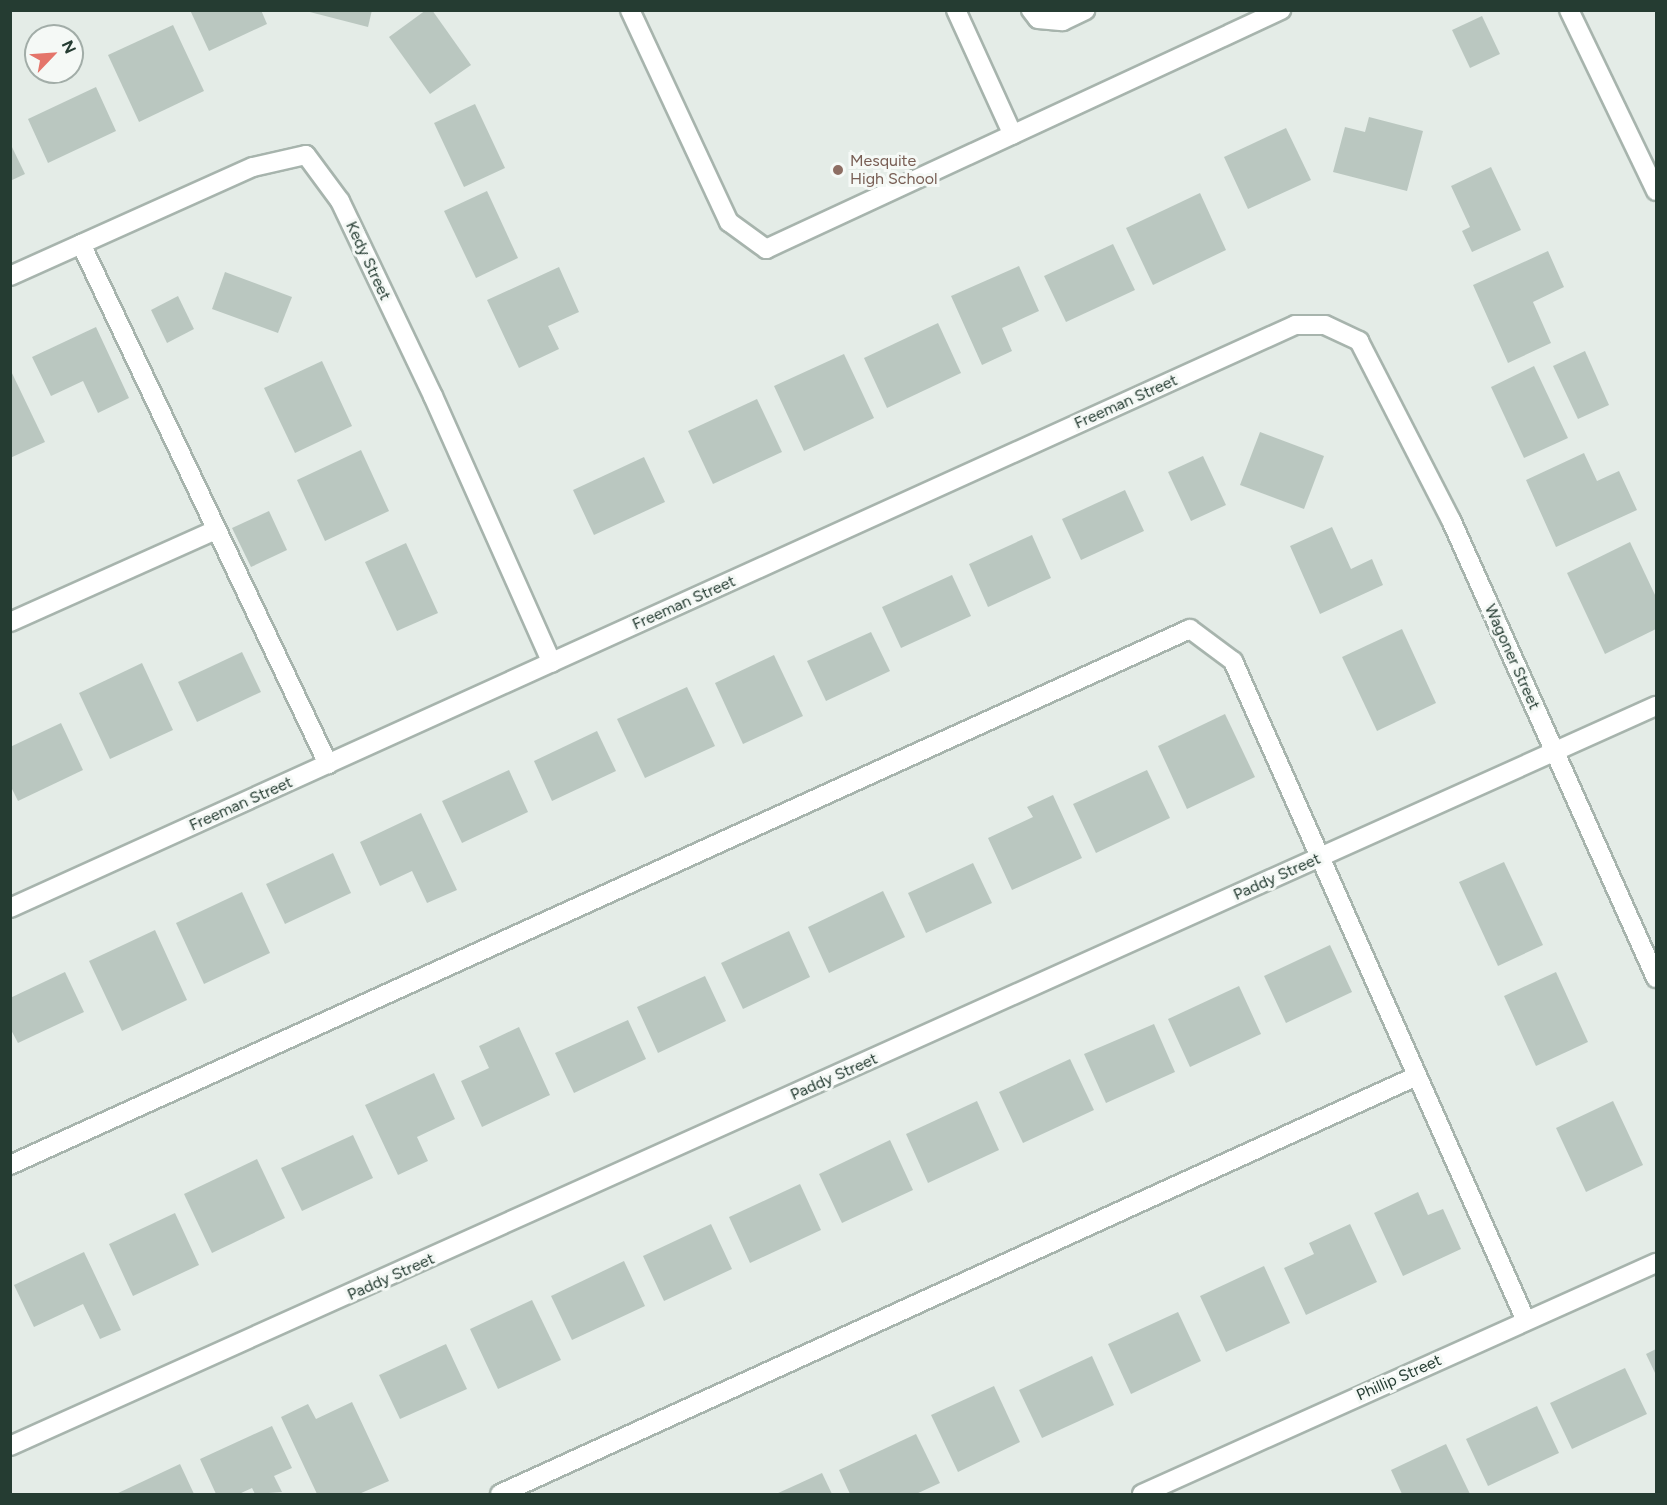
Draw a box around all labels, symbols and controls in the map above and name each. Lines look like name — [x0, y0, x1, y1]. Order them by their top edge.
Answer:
north arrow — [24, 24, 84, 84]
text: N — [58, 37, 80, 57]
place label: Mesquite High School — [850, 151, 937, 189]
marker: Mesquite High School — [831, 163, 845, 177]
street label: Kedy Street — [341, 218, 395, 304]
street label: Freeman Street — [1071, 371, 1181, 433]
street label: Freeman Street — [629, 572, 739, 634]
street label: Wagoner Street — [1480, 601, 1544, 713]
street label: Freeman Street — [186, 773, 296, 835]
street label: Paddy Street — [1231, 849, 1323, 905]
street label: Paddy Street — [788, 1049, 880, 1105]
street label: Paddy Street — [345, 1249, 437, 1305]
street label: Phillip Street — [1354, 1351, 1444, 1405]

